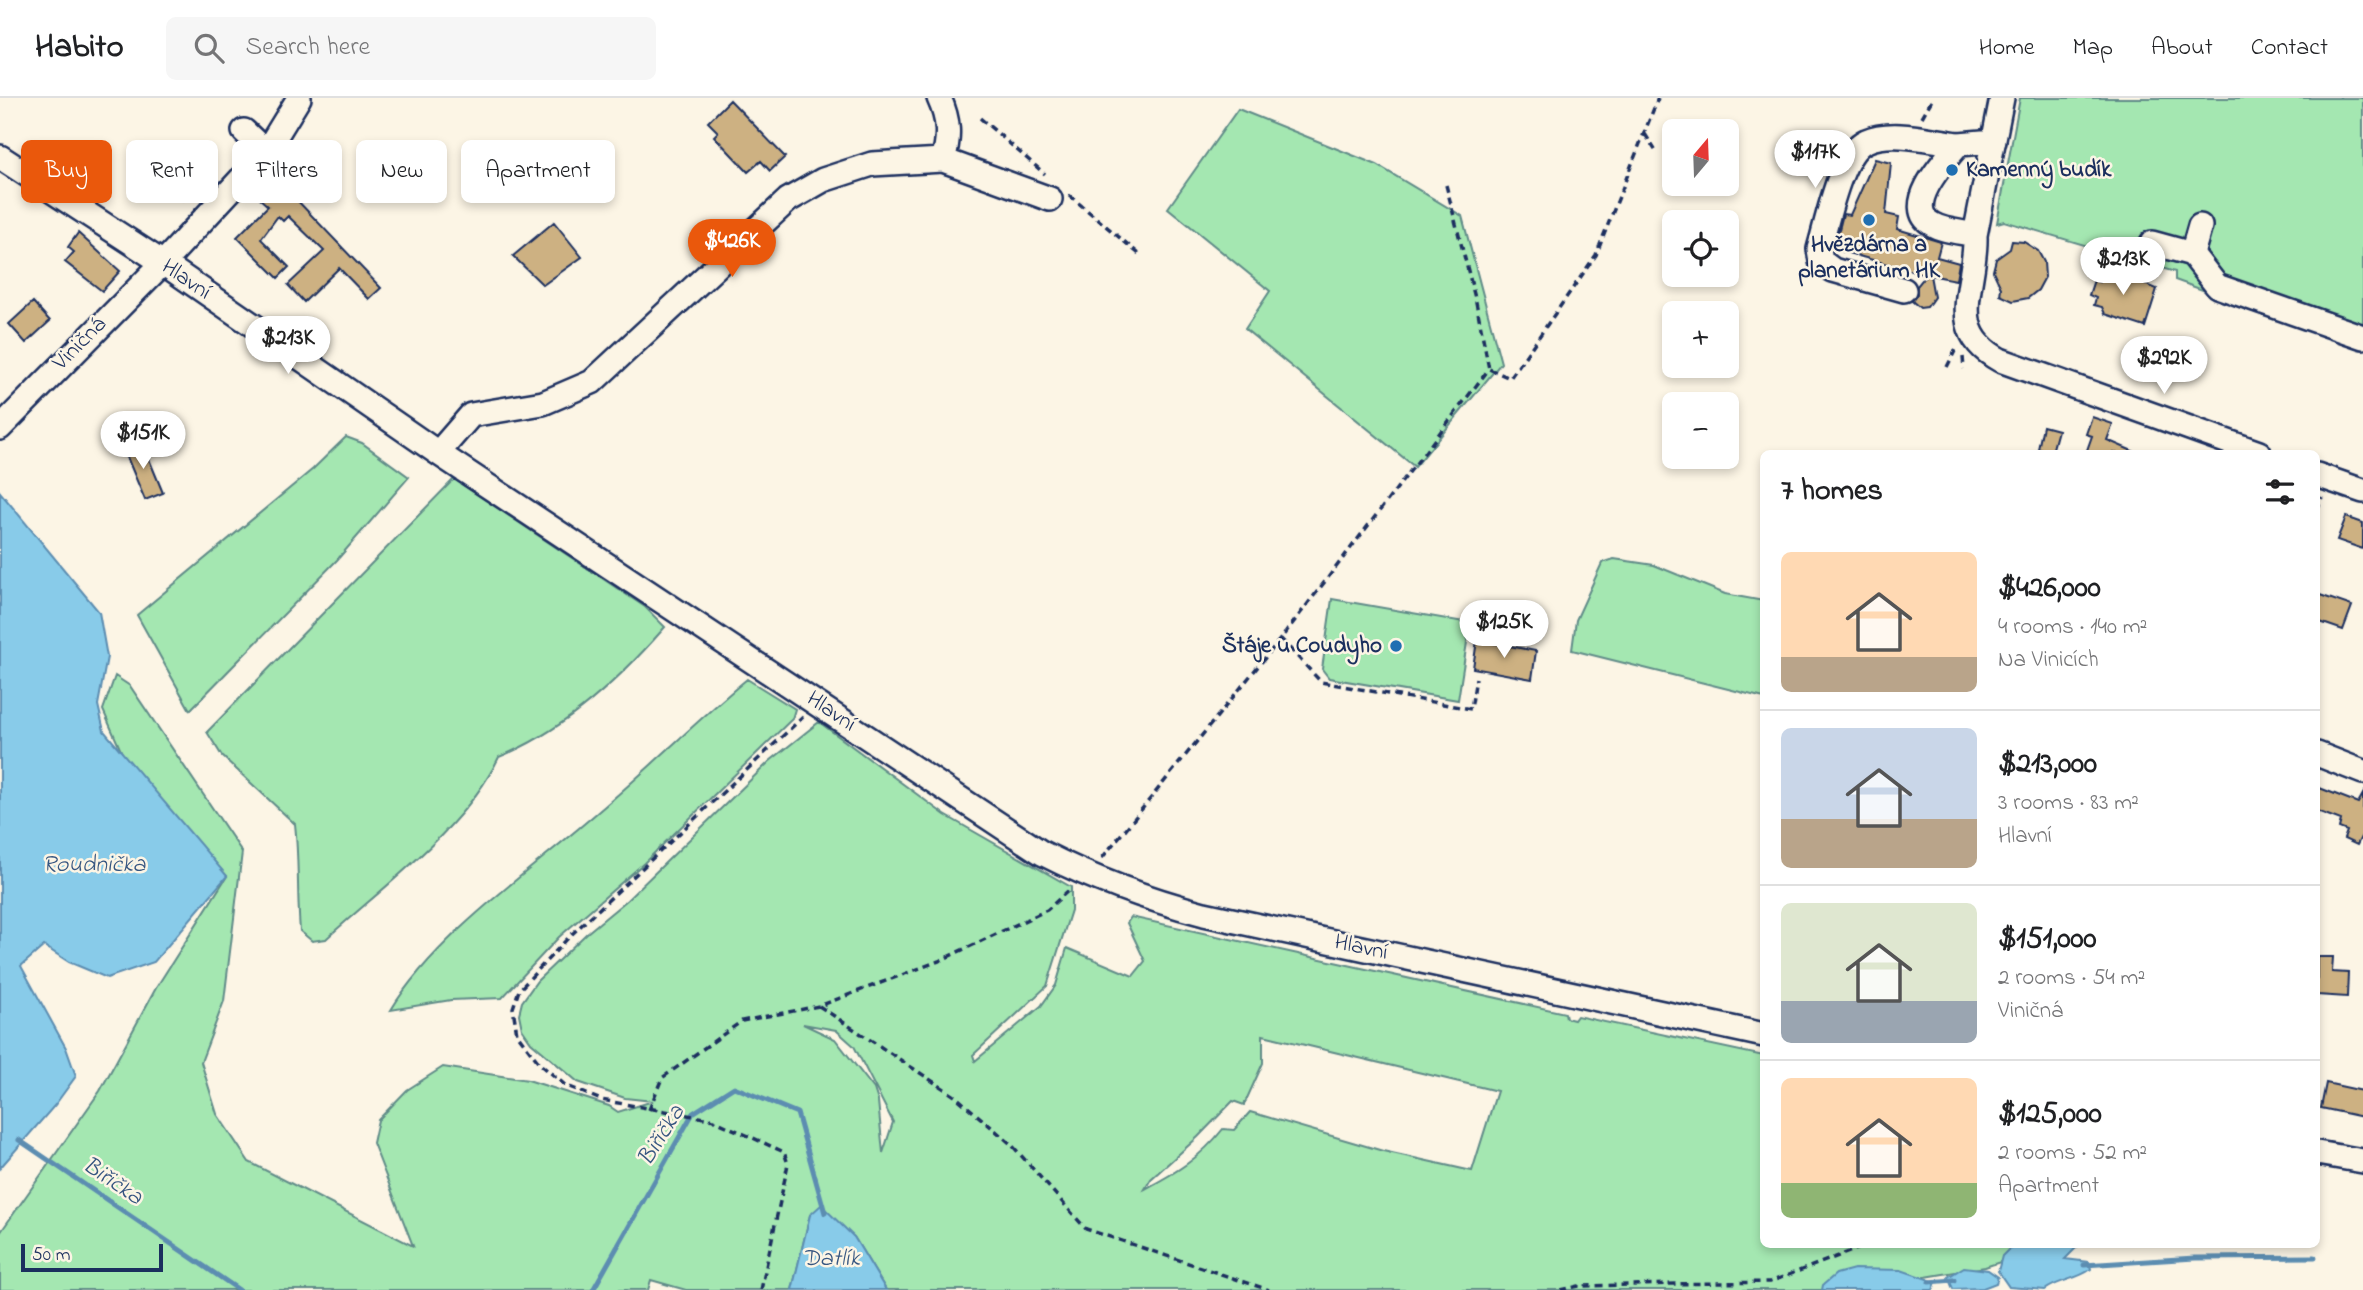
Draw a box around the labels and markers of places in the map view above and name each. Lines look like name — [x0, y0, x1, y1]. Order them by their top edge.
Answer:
pin: $117K — [1766, 130, 1864, 190]
place label: Kamenný budík — [1966, 154, 2112, 189]
marker: Kamenný budík — [1944, 162, 1960, 178]
marker: Hvězdárna a planetárium HK — [1861, 212, 1877, 228]
pin: $426K — [683, 220, 781, 279]
place label: Hvězdárna a planetárium HK — [1798, 229, 1941, 288]
pin: $213K — [2074, 238, 2172, 297]
pin: $213K — [239, 316, 337, 376]
pin: $292K — [2115, 336, 2213, 396]
pin: $151K — [94, 412, 192, 471]
pin: $125K — [1455, 601, 1553, 660]
place label: Štáje u Coudyho — [1222, 630, 1382, 665]
marker: Štáje u Coudyho — [1388, 638, 1404, 654]

